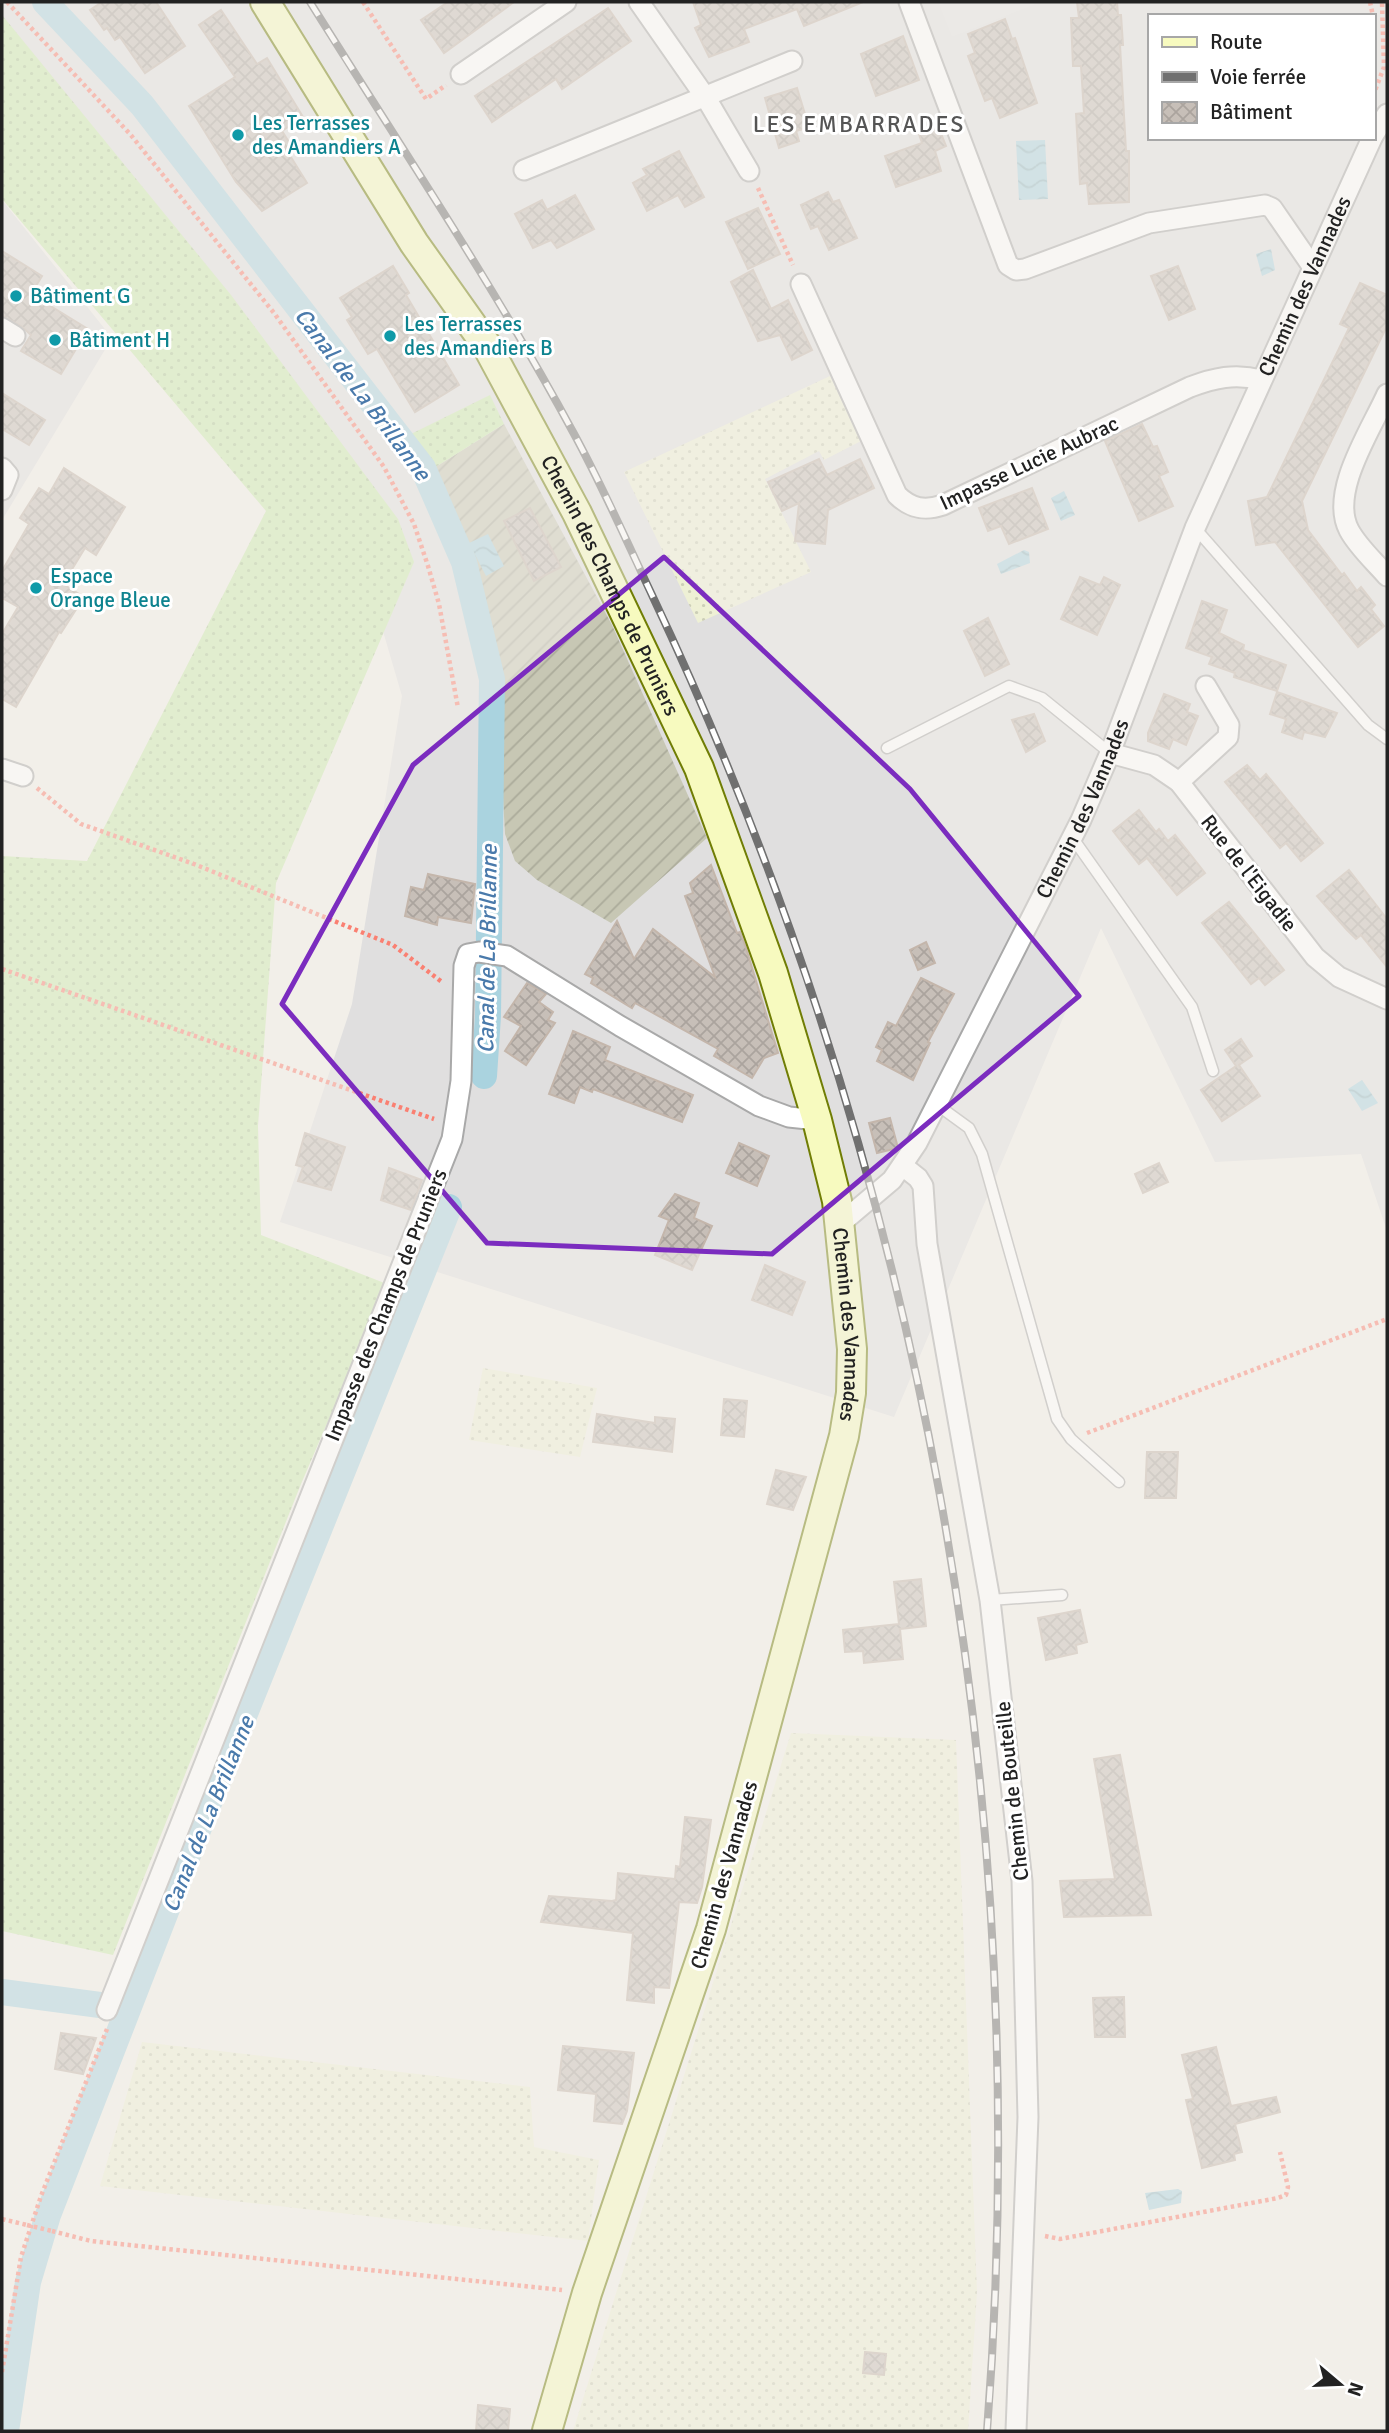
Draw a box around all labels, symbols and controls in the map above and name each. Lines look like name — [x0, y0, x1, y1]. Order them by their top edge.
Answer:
legend — [1148, 14, 1375, 140]
text: Route — [1210, 29, 1262, 55]
text: Voie ferrée — [1210, 64, 1306, 90]
text: Bâtiment — [1210, 99, 1292, 125]
place label: Les Terrasses des Amandiers A — [252, 110, 401, 160]
district label: LES EMBARRADES — [753, 110, 965, 139]
marker: Les Terrasses des Amandiers A — [230, 127, 246, 143]
street label: Chemin des Vannades — [1253, 192, 1357, 380]
place label: Bâtiment G — [30, 283, 131, 309]
marker: Bâtiment G — [8, 288, 24, 304]
water label: Canal de La Brillanne — [288, 302, 438, 488]
place label: Les Terrasses des Amandiers B — [404, 311, 553, 361]
place label: Bâtiment H — [69, 327, 170, 353]
marker: Les Terrasses des Amandiers B — [382, 328, 398, 344]
marker: Bâtiment H — [47, 332, 63, 348]
street label: Impasse Lucie Aubrac — [935, 410, 1123, 516]
street label: Chemin des Champs de Pruniers — [535, 451, 685, 720]
place label: Espace Orange Bleue — [50, 563, 171, 613]
marker: Espace Orange Bleue — [28, 580, 44, 596]
street label: Chemin des Vannades — [1030, 715, 1135, 903]
street label: Rue de l'Eigadie — [1195, 809, 1303, 937]
water label: Canal de La Brillanne — [471, 843, 504, 1054]
street label: Impasse des Champs de Pruniers — [319, 1165, 453, 1445]
street label: Chemin des Vannades — [827, 1226, 865, 1424]
street label: Chemin de Bouteille — [990, 1700, 1034, 1882]
water label: Canal de La Brillanne — [156, 1711, 262, 1916]
street label: Chemin des Vannades — [685, 1778, 763, 1972]
north arrow — [1305, 2349, 1375, 2419]
text: N — [1342, 2379, 1369, 2399]

